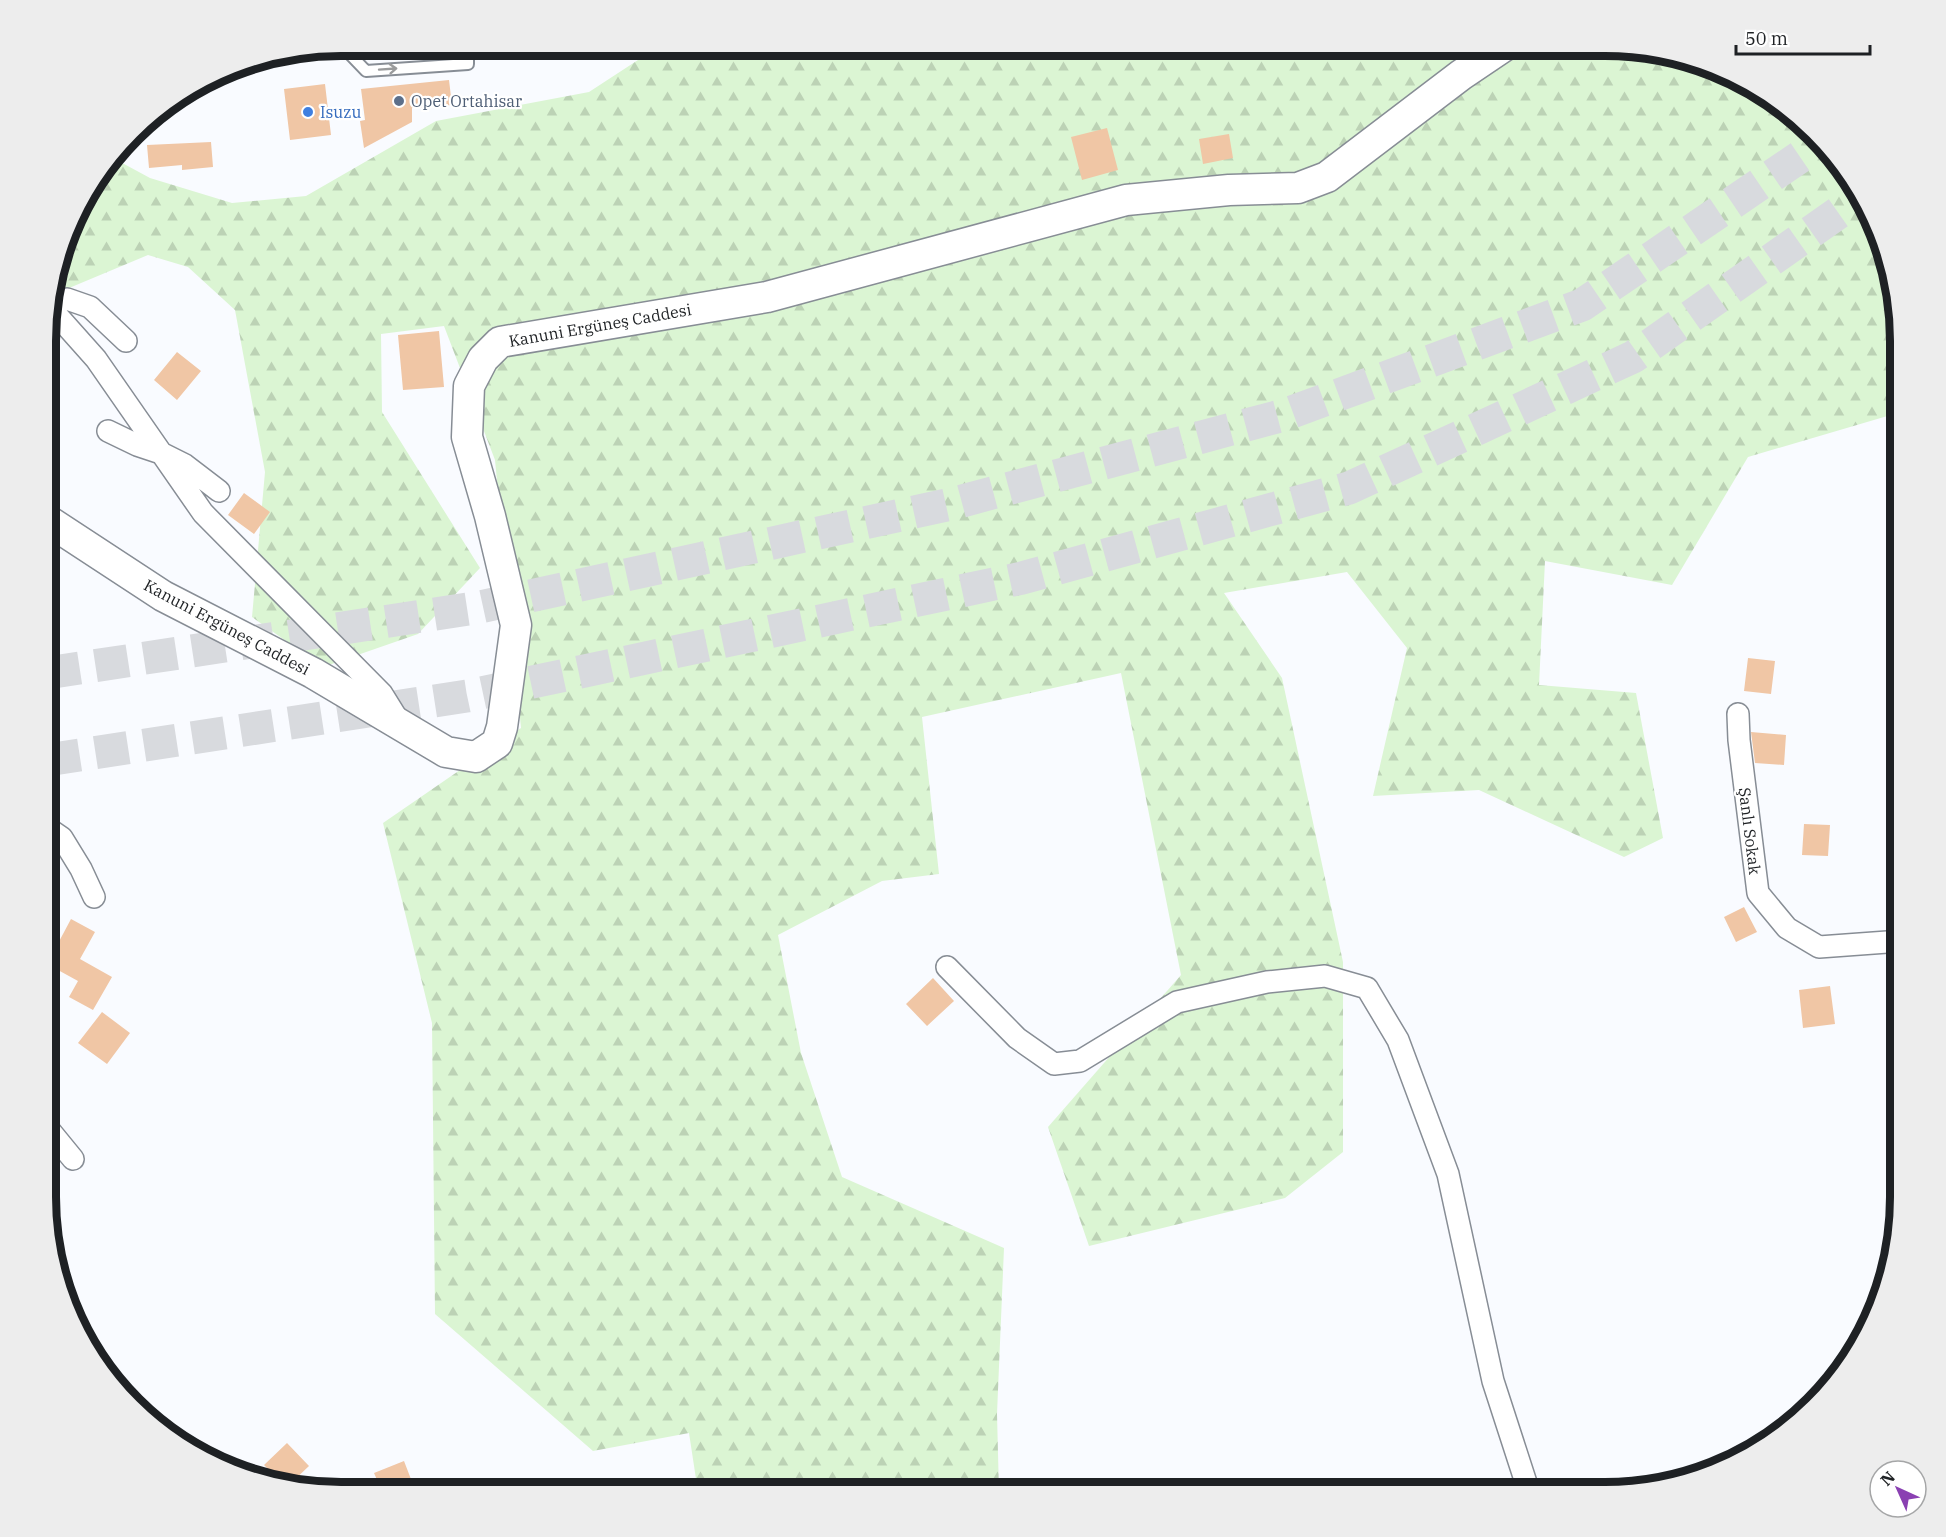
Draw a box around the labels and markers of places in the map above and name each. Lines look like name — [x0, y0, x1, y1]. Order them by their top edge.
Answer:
place label: Opet Ortahisar — [411, 91, 522, 111]
marker: Opet Ortahisar — [392, 94, 406, 108]
place label: Isuzu — [320, 102, 361, 122]
marker: Isuzu — [301, 105, 315, 119]

